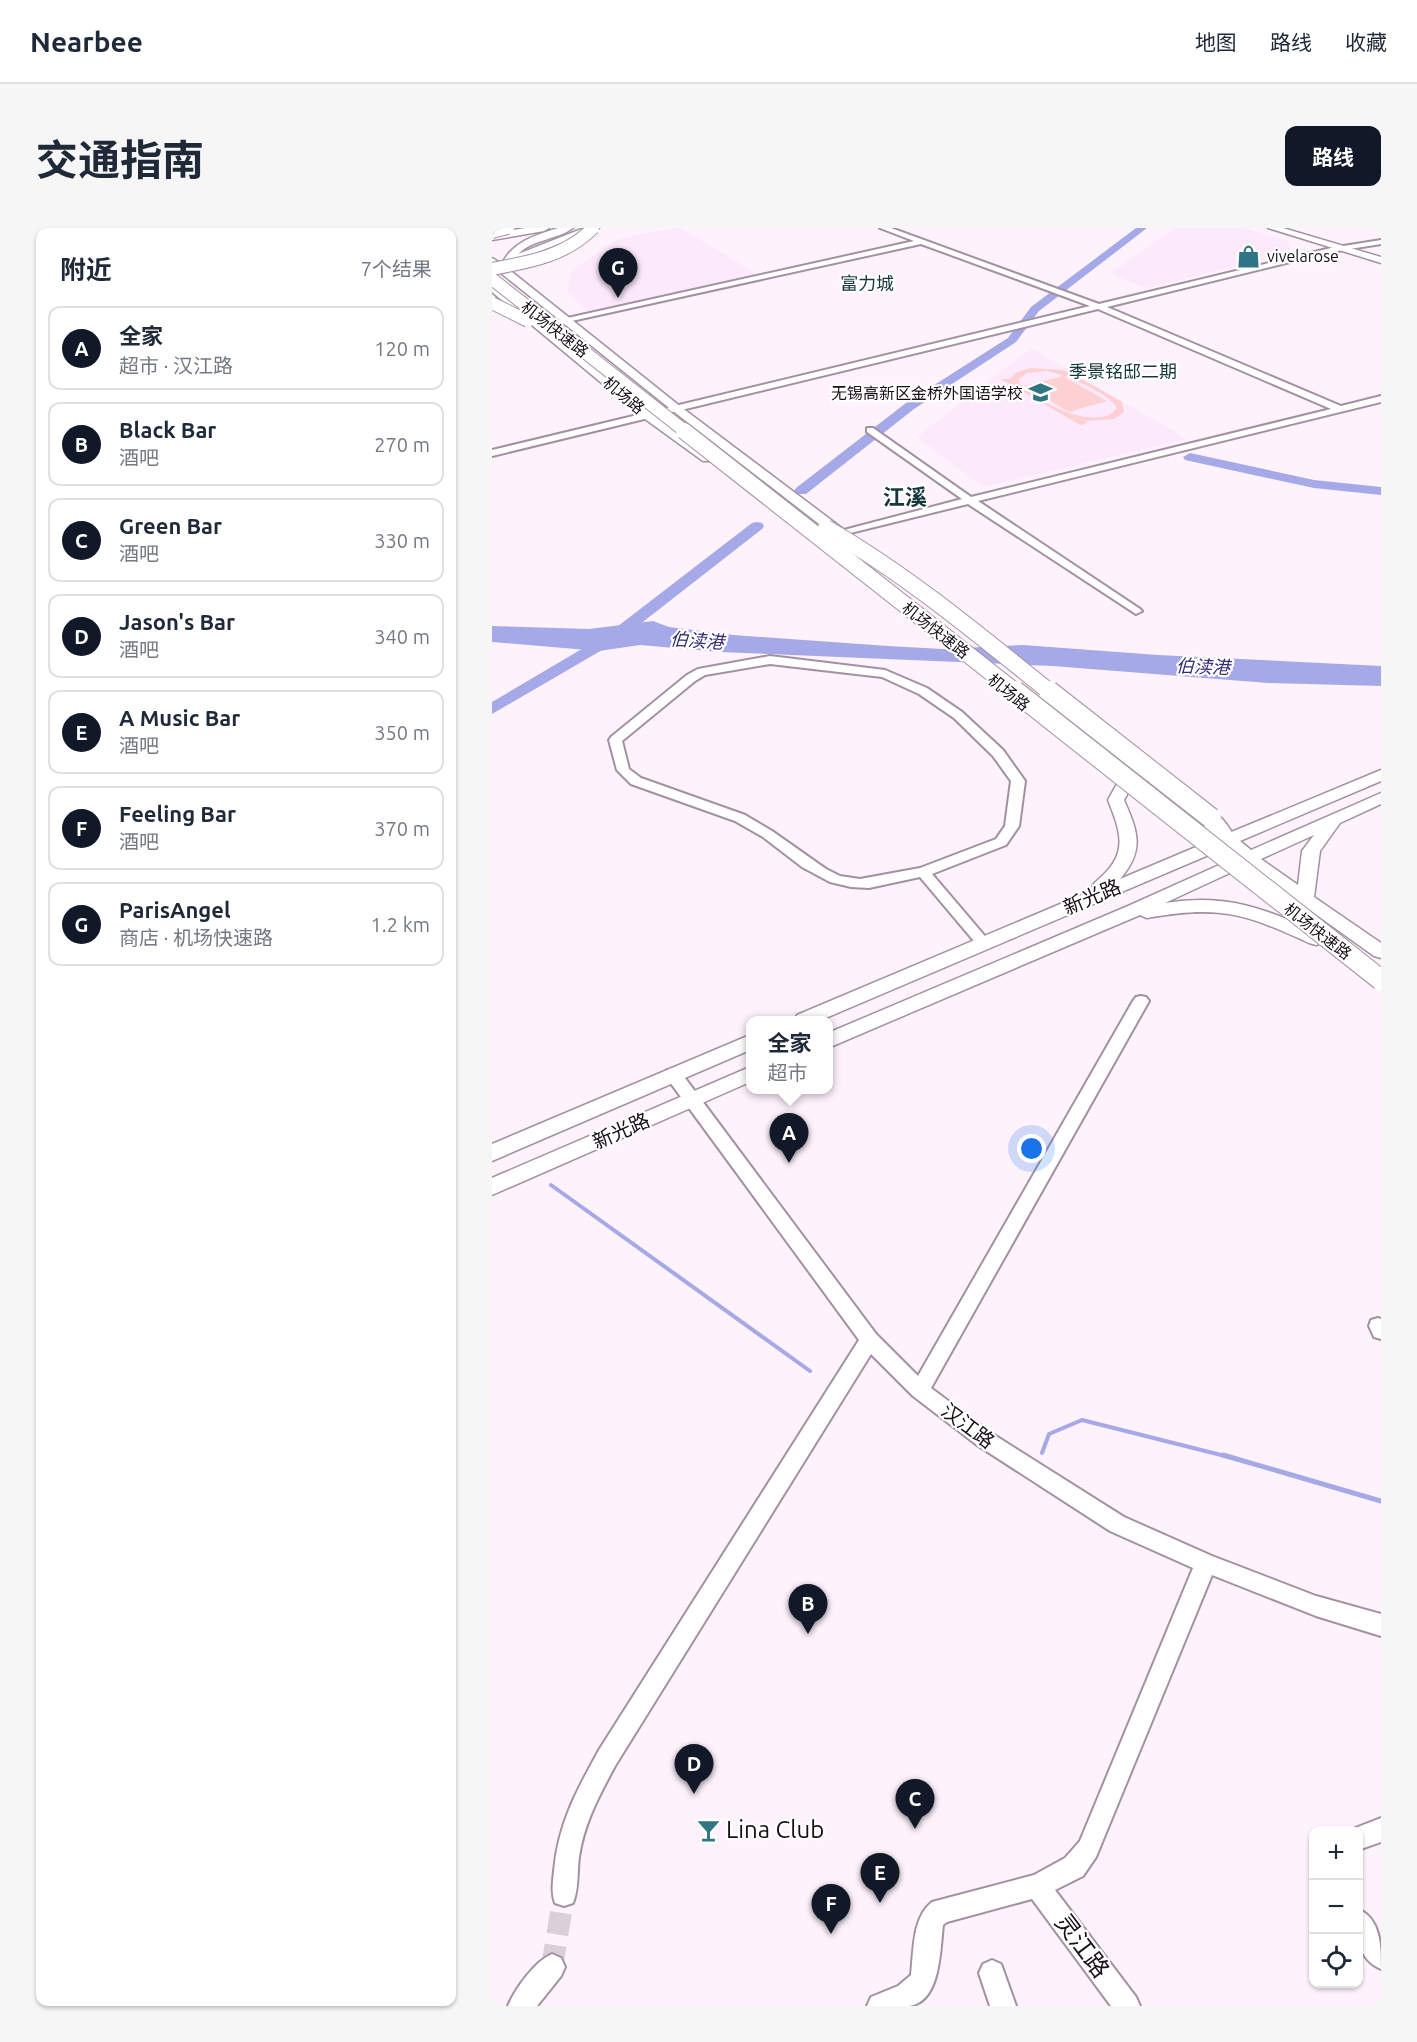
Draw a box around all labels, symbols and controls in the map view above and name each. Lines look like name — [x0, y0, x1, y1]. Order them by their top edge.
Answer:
text: Nearbee — [30, 26, 143, 57]
text: 地图 — [1195, 30, 1237, 54]
text: 路线 — [1270, 30, 1312, 54]
text: 收藏 — [1345, 30, 1387, 54]
button: 路线 — [1285, 126, 1381, 186]
text: 交通指南 — [36, 136, 204, 183]
shop icon: vivelarose — [1236, 243, 1262, 269]
place label: vivelarose — [1267, 247, 1339, 265]
pin: G — [598, 248, 638, 298]
text: 附近 — [60, 255, 112, 284]
text: 7个结果 — [361, 257, 432, 280]
district label: 富力城 — [840, 273, 894, 293]
street label: 机场快速路 — [518, 297, 592, 361]
text: 全家 — [119, 323, 163, 348]
text: A — [74, 337, 89, 360]
text: 120 m — [374, 337, 430, 360]
text: 超市 · 汉江路 — [119, 354, 233, 377]
district label: 季景铭邸二期 — [1069, 361, 1177, 381]
street label: 机场路 — [600, 373, 648, 417]
school or university icon: 无锡高新区金桥外国语学校 — [1028, 380, 1054, 406]
place label: 无锡高新区金桥外国语学校 — [831, 384, 1023, 402]
text: Black Bar — [119, 417, 216, 442]
text: B — [75, 433, 88, 456]
text: 270 m — [374, 433, 430, 456]
text: 酒吧 — [119, 446, 159, 469]
district label: 江溪 — [883, 484, 927, 509]
text: Green Bar — [119, 513, 222, 538]
text: C — [75, 529, 88, 552]
text: 330 m — [374, 529, 430, 552]
text: 酒吧 — [119, 542, 159, 565]
street label: 机场快速路 — [899, 598, 973, 662]
text: Jason's Bar — [119, 609, 235, 634]
text: D — [74, 625, 89, 648]
text: 340 m — [374, 625, 430, 648]
water label: 伯渎港 — [669, 628, 728, 652]
text: 酒吧 — [119, 638, 159, 661]
water label: 伯渎港 — [1176, 655, 1233, 677]
street label: 机场路 — [985, 670, 1033, 714]
text: A Music Bar — [119, 705, 240, 730]
text: E — [76, 721, 87, 744]
text: 350 m — [374, 721, 430, 744]
text: 酒吧 — [119, 734, 159, 757]
text: Feeling Bar — [119, 801, 236, 826]
text: F — [76, 817, 87, 840]
text: 370 m — [374, 817, 430, 840]
text: 酒吧 — [119, 830, 159, 853]
street label: 新光路 — [1060, 874, 1124, 919]
text: ParisAngel — [119, 897, 231, 922]
street label: 机场快速路 — [1281, 899, 1355, 963]
text: G — [75, 913, 88, 936]
text: 1.2 km — [371, 913, 430, 936]
text: 商店 · 机场快速路 — [119, 926, 273, 949]
popup — [746, 1016, 833, 1094]
text: 全家 — [767, 1030, 812, 1055]
text: 超市 — [767, 1061, 807, 1084]
street label: 新光路 — [589, 1108, 653, 1153]
pin: A — [770, 1114, 808, 1163]
your location — [1017, 1134, 1046, 1163]
street label: 汉江路 — [937, 1398, 999, 1453]
pin: B — [788, 1584, 828, 1634]
pin: D — [674, 1744, 714, 1794]
pin: C — [896, 1780, 934, 1829]
place label: Lina Club — [726, 1816, 824, 1843]
bar icon: Lina Club — [695, 1817, 721, 1843]
map controls — [1309, 1826, 1363, 1988]
button: + — [1309, 1826, 1363, 1880]
pin: E — [860, 1854, 900, 1903]
button: − — [1309, 1880, 1363, 1934]
pin: F — [812, 1884, 850, 1934]
street label: 灵江路 — [1050, 1909, 1115, 1983]
button: locate — [1309, 1934, 1363, 1988]

